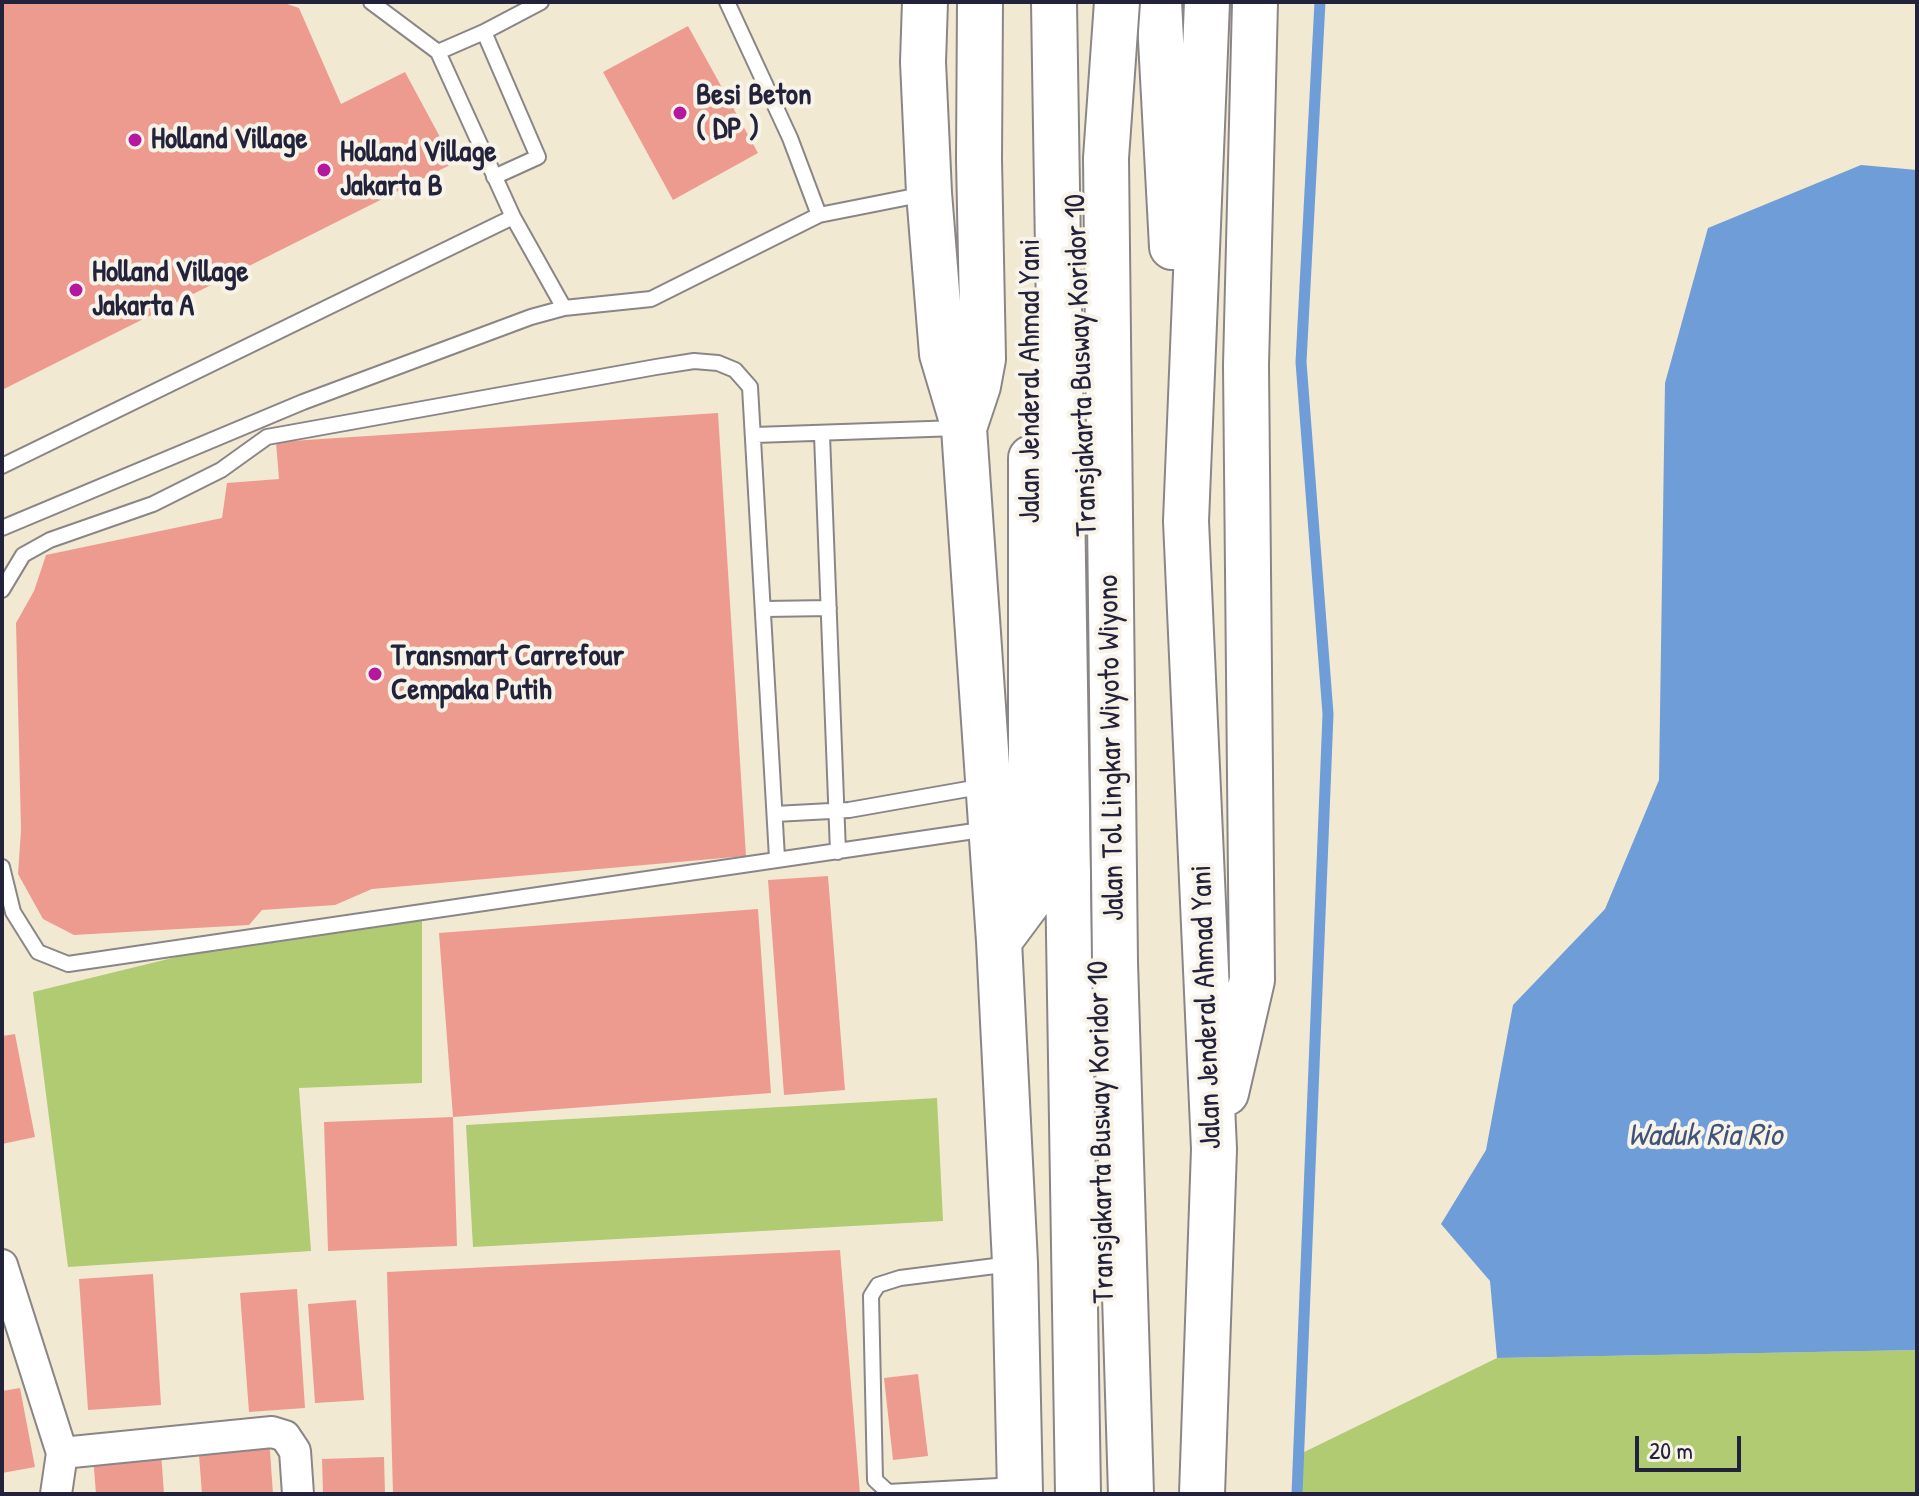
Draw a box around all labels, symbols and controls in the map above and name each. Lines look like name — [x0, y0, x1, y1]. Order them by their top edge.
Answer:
place label: Besi Beton ( DP ) — [696, 78, 811, 148]
marker: Besi Beton ( DP ) — [671, 104, 689, 122]
place label: Holland Village — [151, 122, 308, 158]
marker: Holland Village — [126, 131, 144, 149]
place label: Holland Village Jakarta B — [340, 135, 497, 206]
marker: Holland Village Jakarta B — [315, 161, 333, 179]
street label: Transjakarta Busway Koridor 10 — [1058, 193, 1106, 537]
street label: Jalan Jenderal Ahmad Yani — [1013, 239, 1049, 523]
place label: Holland Village Jakarta A — [92, 255, 249, 326]
marker: Holland Village Jakarta A — [67, 281, 85, 299]
street label: Jalan Tol Lingkar Wiyoto Wiyono — [1091, 574, 1133, 922]
place label: Transmart Carrefour Cempaka Putih — [391, 639, 624, 710]
marker: Transmart Carrefour Cempaka Putih — [366, 665, 384, 683]
street label: Jalan Jenderal Ahmad Yani — [1184, 864, 1230, 1150]
street label: Transjakarta Busway Koridor 10 — [1081, 960, 1123, 1304]
water label: Waduk Ria Rio — [1628, 1117, 1782, 1155]
scale bar — [1639, 1420, 1745, 1470]
text: 20 m — [1649, 1434, 1693, 1466]

